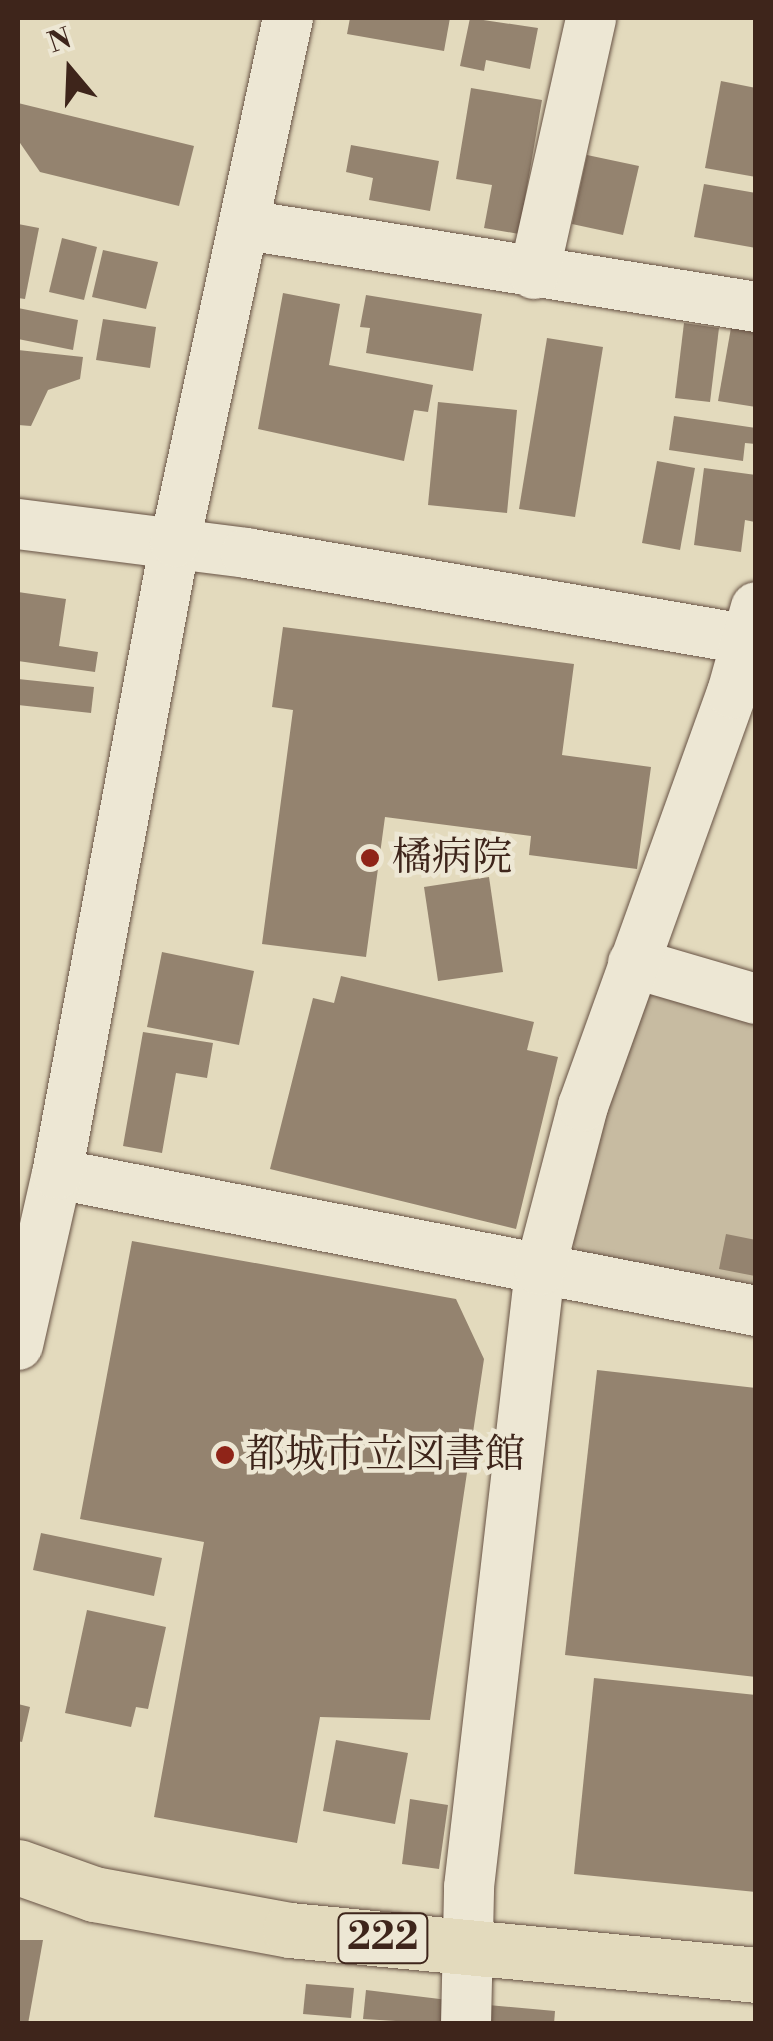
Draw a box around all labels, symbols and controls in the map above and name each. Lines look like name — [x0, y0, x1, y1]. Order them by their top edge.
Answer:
north arrow — [20, 20, 120, 120]
text: N — [44, 21, 76, 61]
place label: 橘病院 — [392, 834, 512, 882]
marker: 橘病院 — [357, 845, 383, 871]
place label: 都城市立図書館 — [245, 1431, 525, 1479]
marker: 都城市立図書館 — [214, 1444, 236, 1466]
road number: 222 — [336, 1905, 430, 1971]

